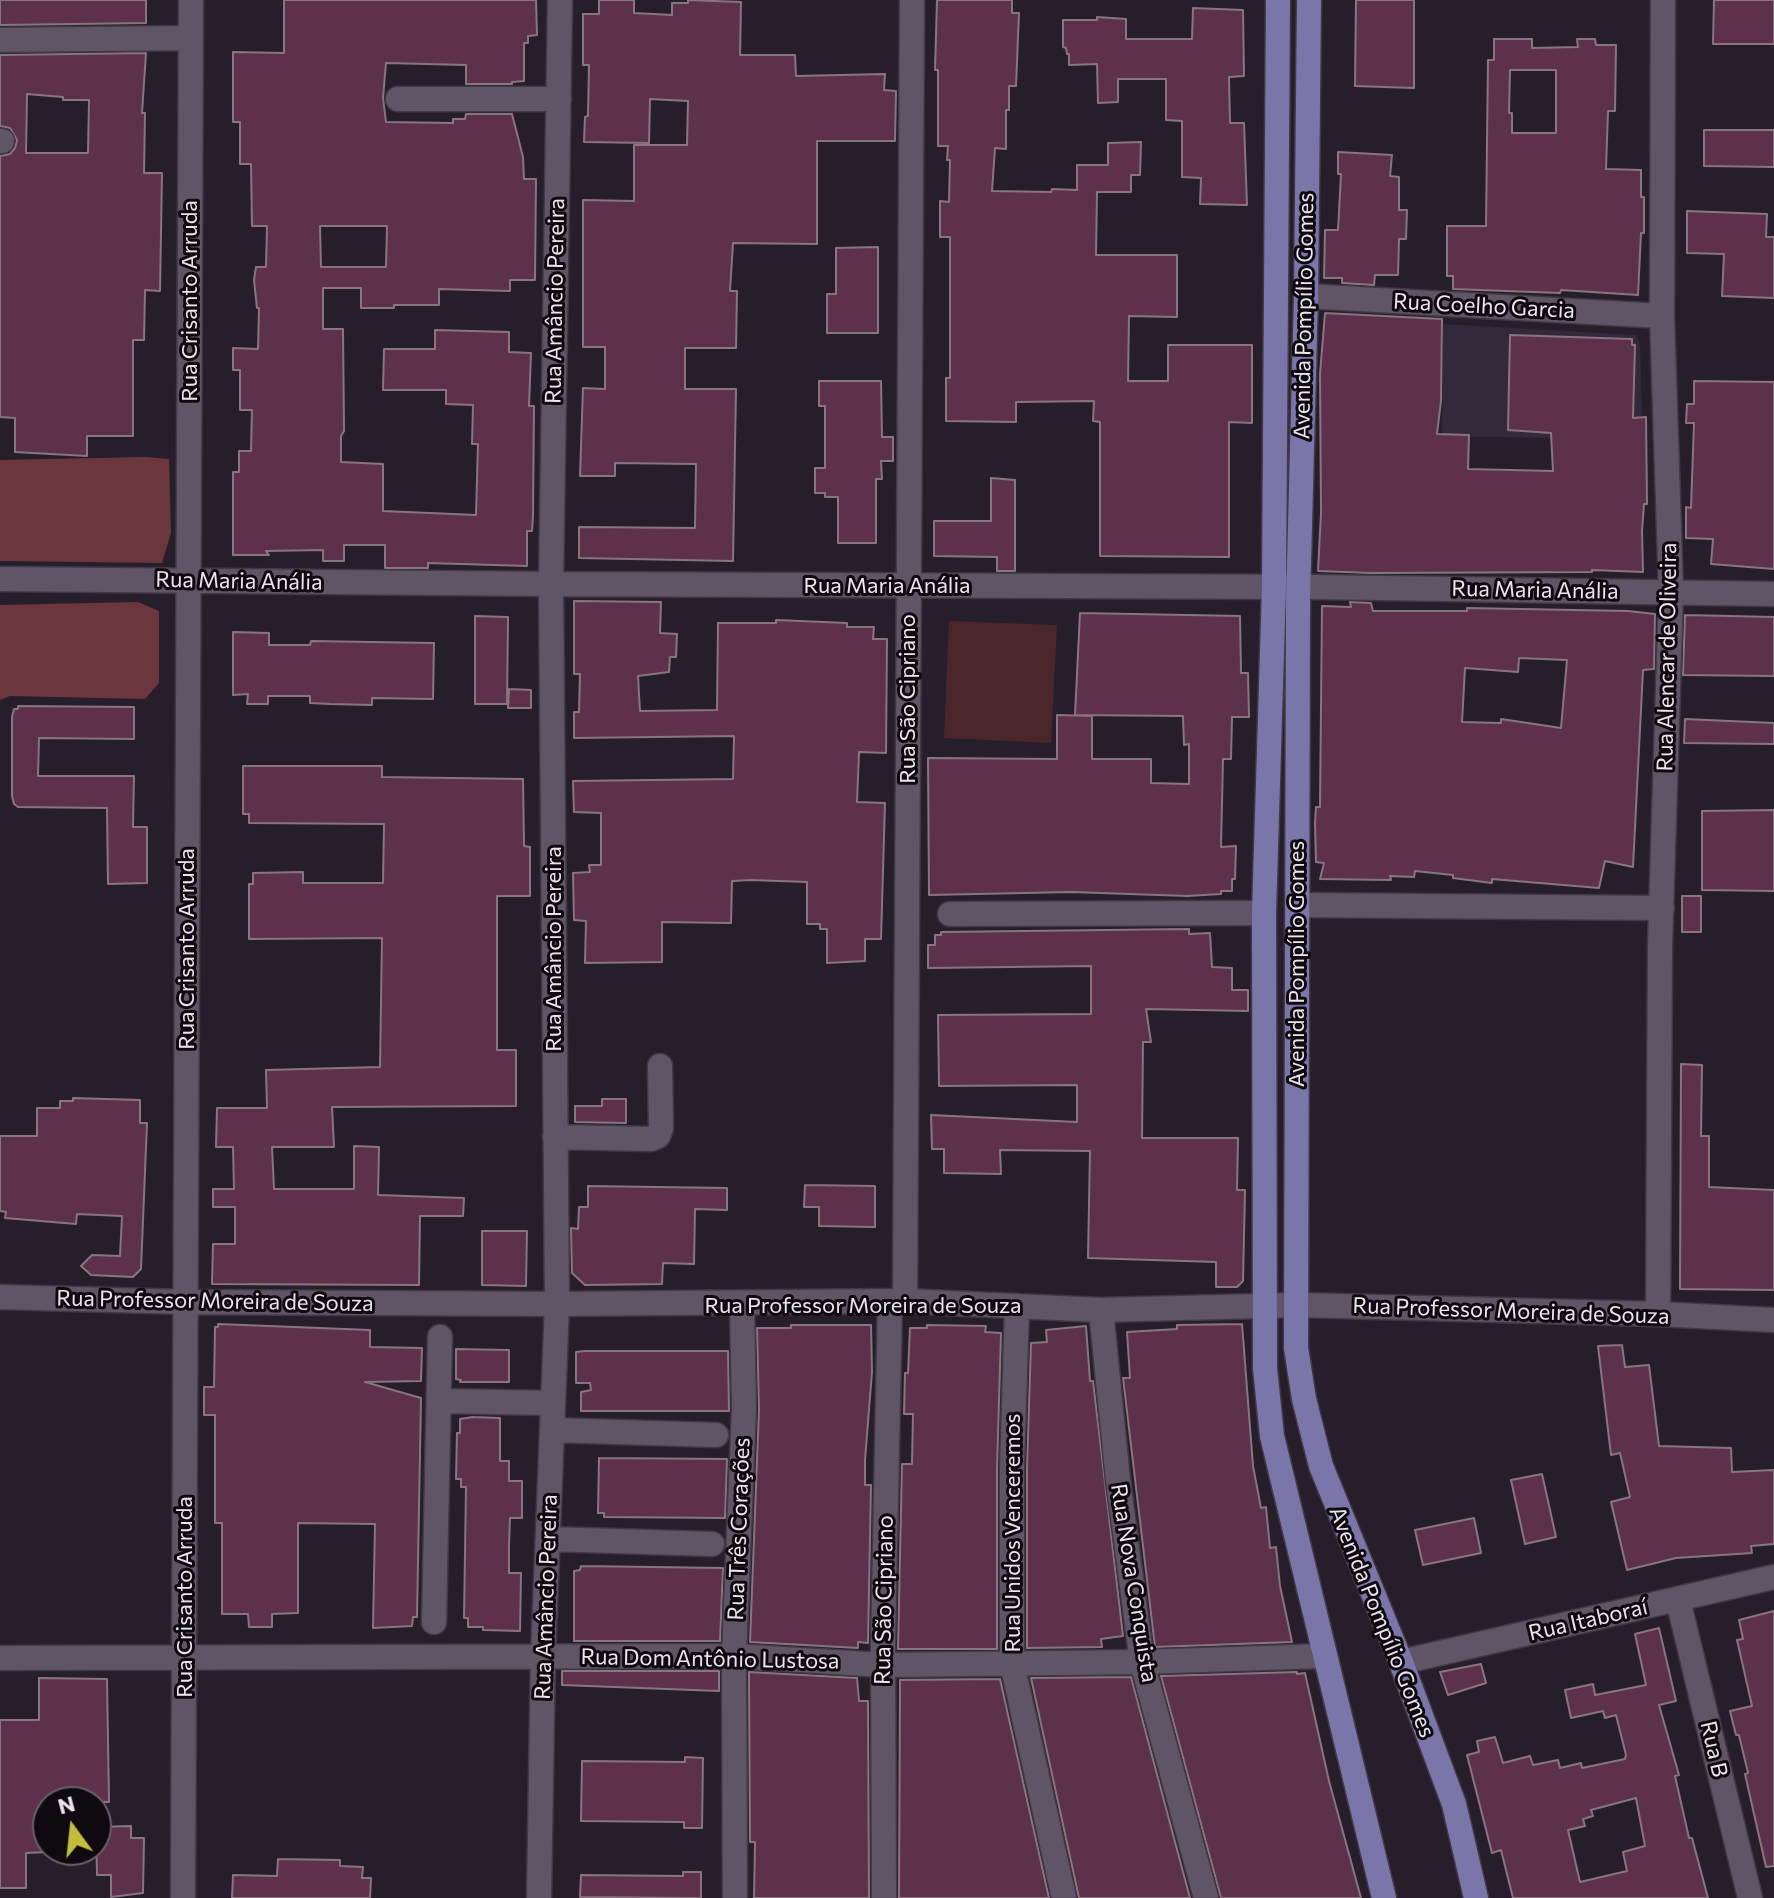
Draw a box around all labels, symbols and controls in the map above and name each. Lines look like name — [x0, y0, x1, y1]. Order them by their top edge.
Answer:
street label: Avenida Pompílio Gomes — [1289, 192, 1319, 440]
street label: Rua Amâncio Pereira — [540, 198, 570, 404]
street label: Rua Crisanto Arruda — [177, 200, 203, 402]
street label: Rua Coelho Garcia — [1392, 288, 1576, 324]
street label: Rua Alencar de Oliveira — [1652, 542, 1682, 772]
street label: Rua Maria Anália — [155, 566, 323, 596]
street label: Rua Maria Anália — [803, 573, 971, 599]
street label: Rua Maria Anália — [1451, 575, 1619, 605]
street label: Rua São Cipriano — [895, 614, 921, 784]
street label: Avenida Pompílio Gomes — [1284, 841, 1310, 1087]
street label: Rua Amâncio Pereira — [541, 846, 567, 1052]
street label: Rua Crisanto Arruda — [174, 848, 200, 1050]
street label: Rua Professor Moreira de Souza — [56, 1285, 374, 1317]
street label: Rua Professor Moreira de Souza — [1352, 1292, 1670, 1330]
street label: Rua Professor Moreira de Souza — [704, 1293, 1022, 1319]
street label: Rua Unidos Venceremos — [1000, 1413, 1026, 1653]
street label: Rua Três Corações — [723, 1437, 755, 1621]
street label: Rua Nova Conquista — [1105, 1482, 1163, 1684]
street label: Rua Amâncio Pereira — [529, 1494, 563, 1700]
street label: Rua Crisanto Arruda — [172, 1496, 198, 1698]
street label: Avenida Pompílio Gomes — [1324, 1503, 1440, 1741]
street label: Rua São Cipriano — [869, 1515, 899, 1685]
street label: Rua Itaboraí — [1526, 1594, 1650, 1646]
street label: Rua Dom Antônio Lustosa — [580, 1644, 840, 1674]
street label: Rua B — [1695, 1718, 1733, 1780]
north arrow — [32, 1786, 112, 1866]
text: N — [55, 1789, 78, 1819]

